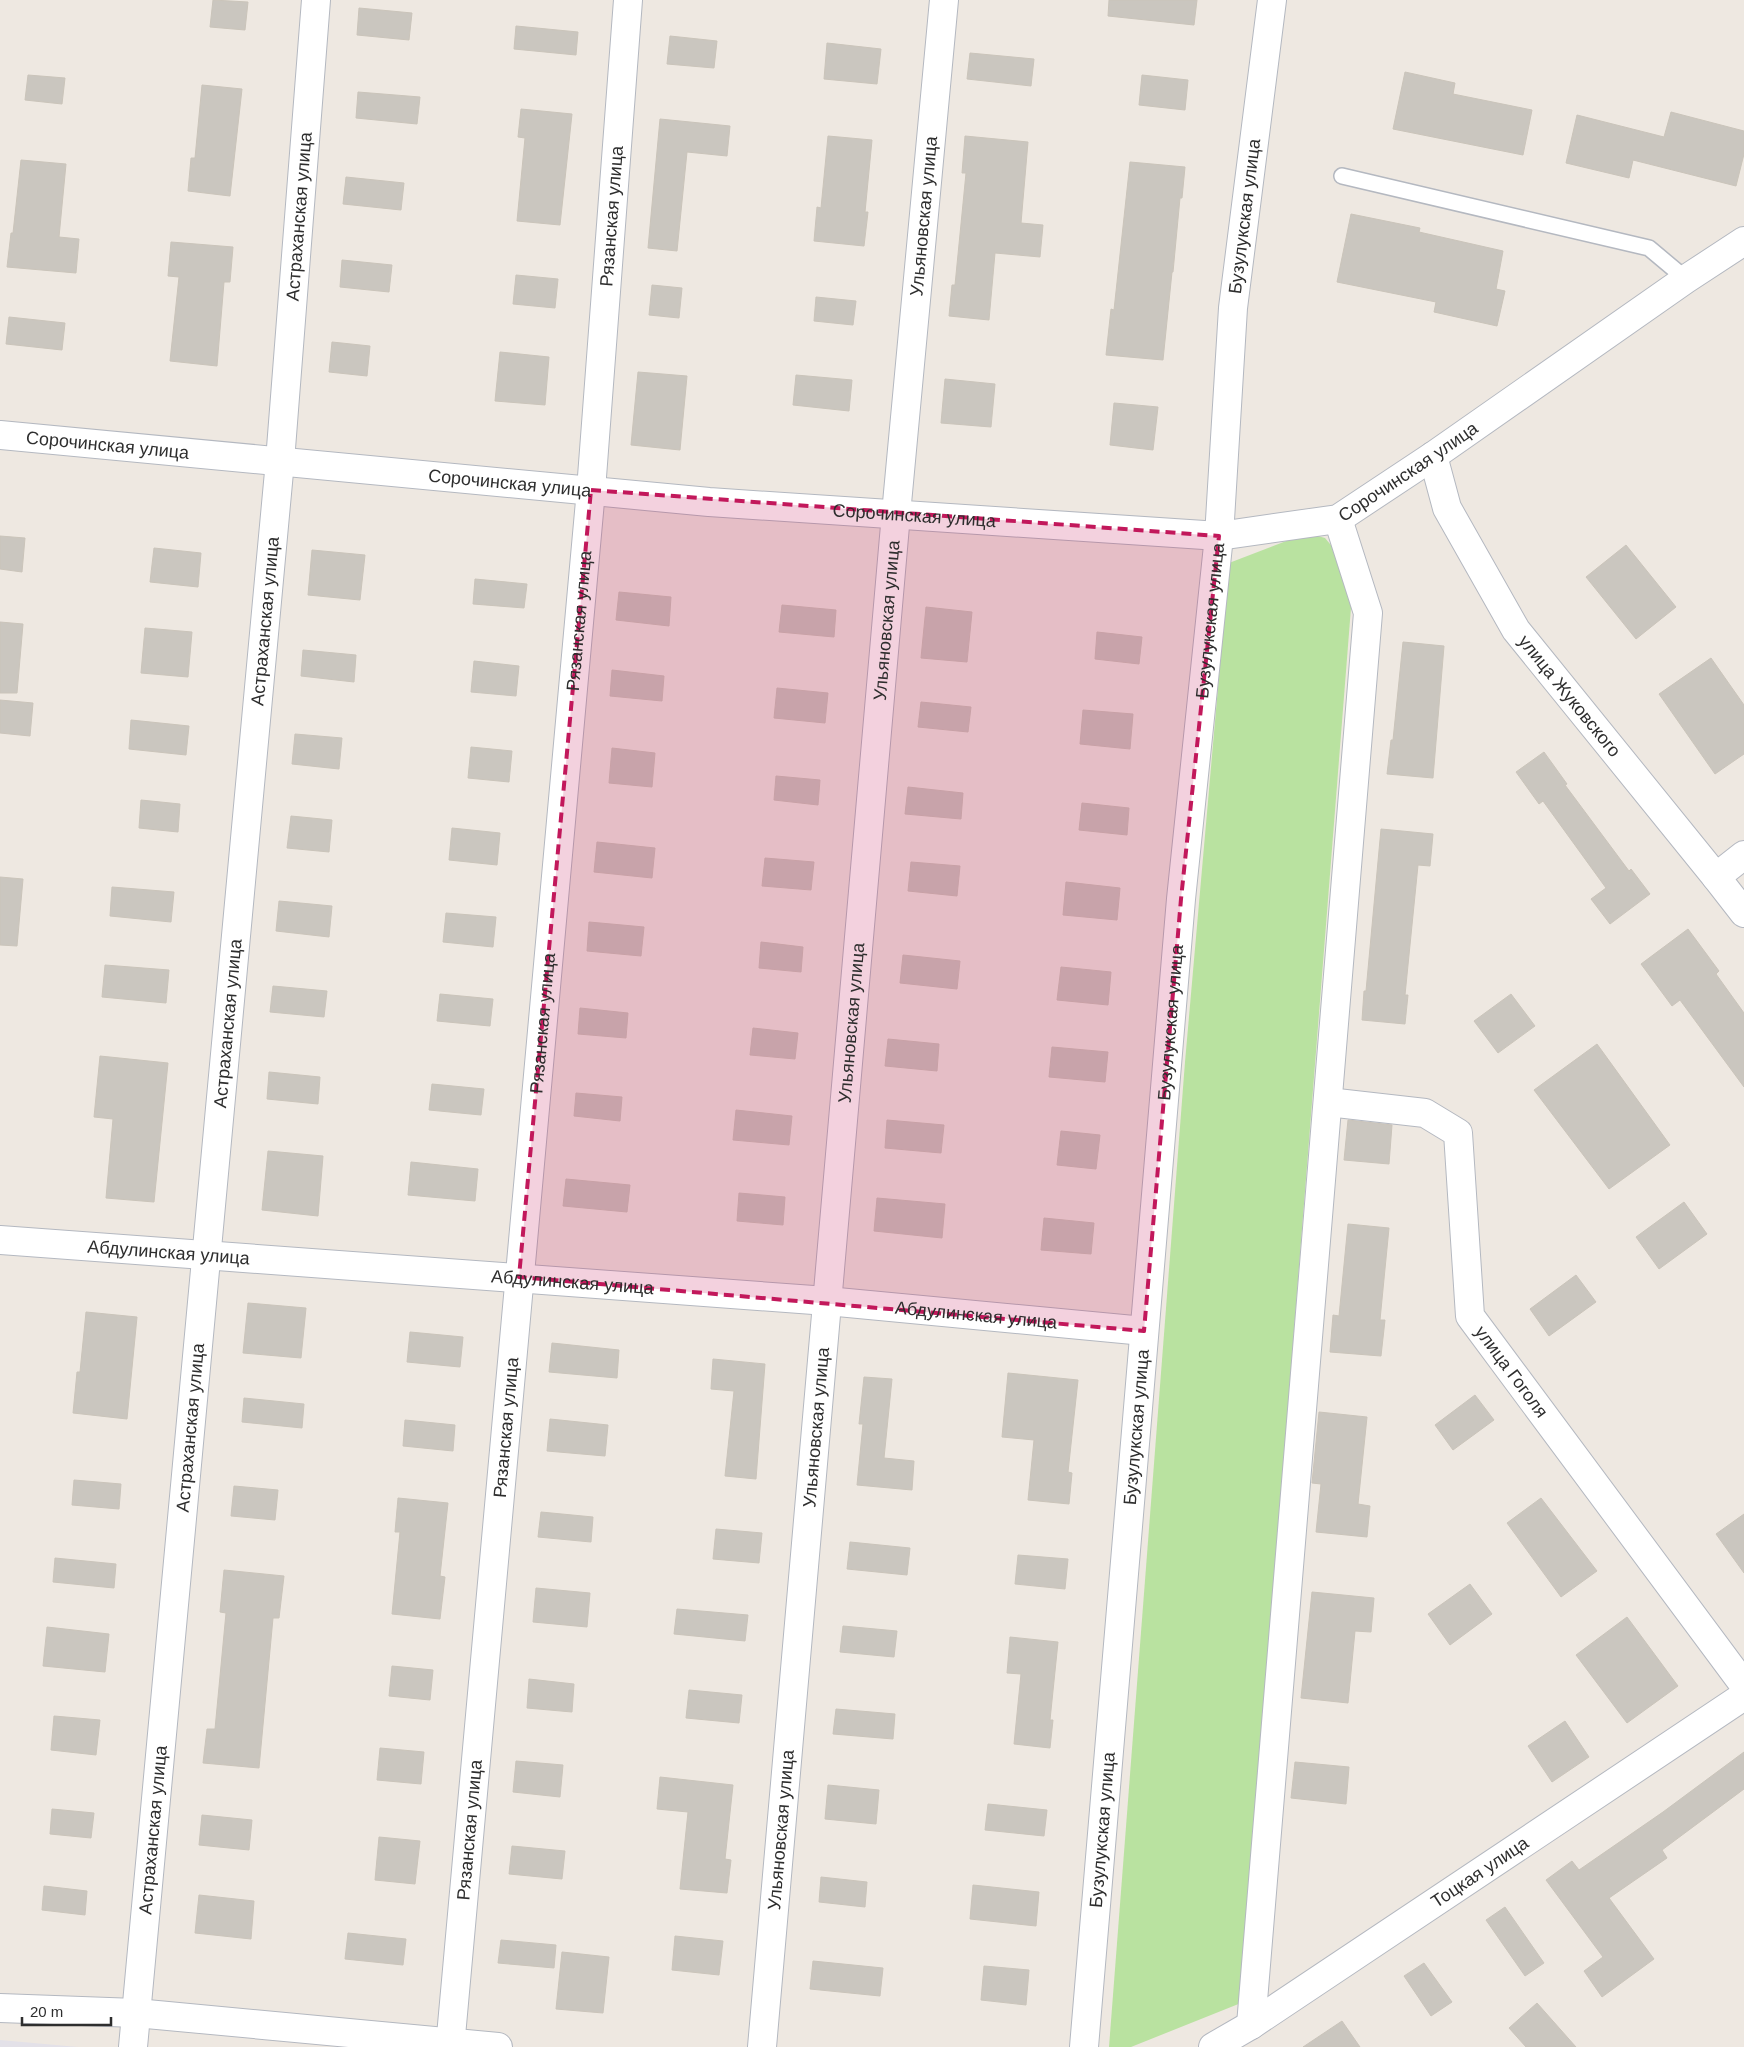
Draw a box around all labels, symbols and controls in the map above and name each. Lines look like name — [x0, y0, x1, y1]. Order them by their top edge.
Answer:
street label: Астраханская улица — [283, 130, 316, 302]
street label: Ульяновская улица — [906, 134, 941, 297]
street label: Бузулукская улица — [1225, 136, 1264, 295]
street label: Рязанская улица — [596, 144, 627, 287]
street label: Сорочинская улица — [1335, 417, 1482, 526]
street label: Сорочинская улица — [25, 428, 191, 463]
street label: Сорочинская улица — [427, 466, 593, 501]
street label: Сорочинская улица — [832, 500, 998, 531]
street label: Астраханская улица — [247, 535, 283, 707]
street label: Ульяновская улица — [870, 538, 904, 701]
street label: Бузулукская улица — [1192, 541, 1228, 699]
street label: Рязанская улица — [563, 549, 596, 692]
street label: улица Жуковского — [1514, 631, 1625, 761]
street label: Астраханская улица — [210, 937, 246, 1109]
street label: Ульяновская улица — [835, 941, 869, 1104]
street label: Бузулукская улица — [1154, 943, 1187, 1101]
street label: Рязанская улица — [526, 951, 559, 1094]
street label: Абдулинская улица — [87, 1236, 251, 1268]
street label: Абдулинская улица — [491, 1266, 655, 1298]
street label: Абдулинская улица — [894, 1297, 1059, 1333]
street label: улица Гоголя — [1471, 1322, 1552, 1421]
street label: Астраханская улица — [173, 1341, 208, 1513]
street label: Ульяновская улица — [799, 1345, 833, 1508]
street label: Бузулукская улица — [1120, 1348, 1153, 1506]
street label: Рязанская улица — [490, 1355, 523, 1499]
street label: Астраханская улица — [135, 1744, 171, 1915]
street label: Ульяновская улица — [764, 1748, 798, 1911]
street label: Бузулукская улица — [1086, 1750, 1119, 1908]
street label: Рязанская улица — [453, 1758, 486, 1901]
street label: Тоцкая улица — [1427, 1832, 1533, 1912]
scale bar — [22, 1994, 111, 2026]
text: 20 m — [30, 2003, 63, 2020]

